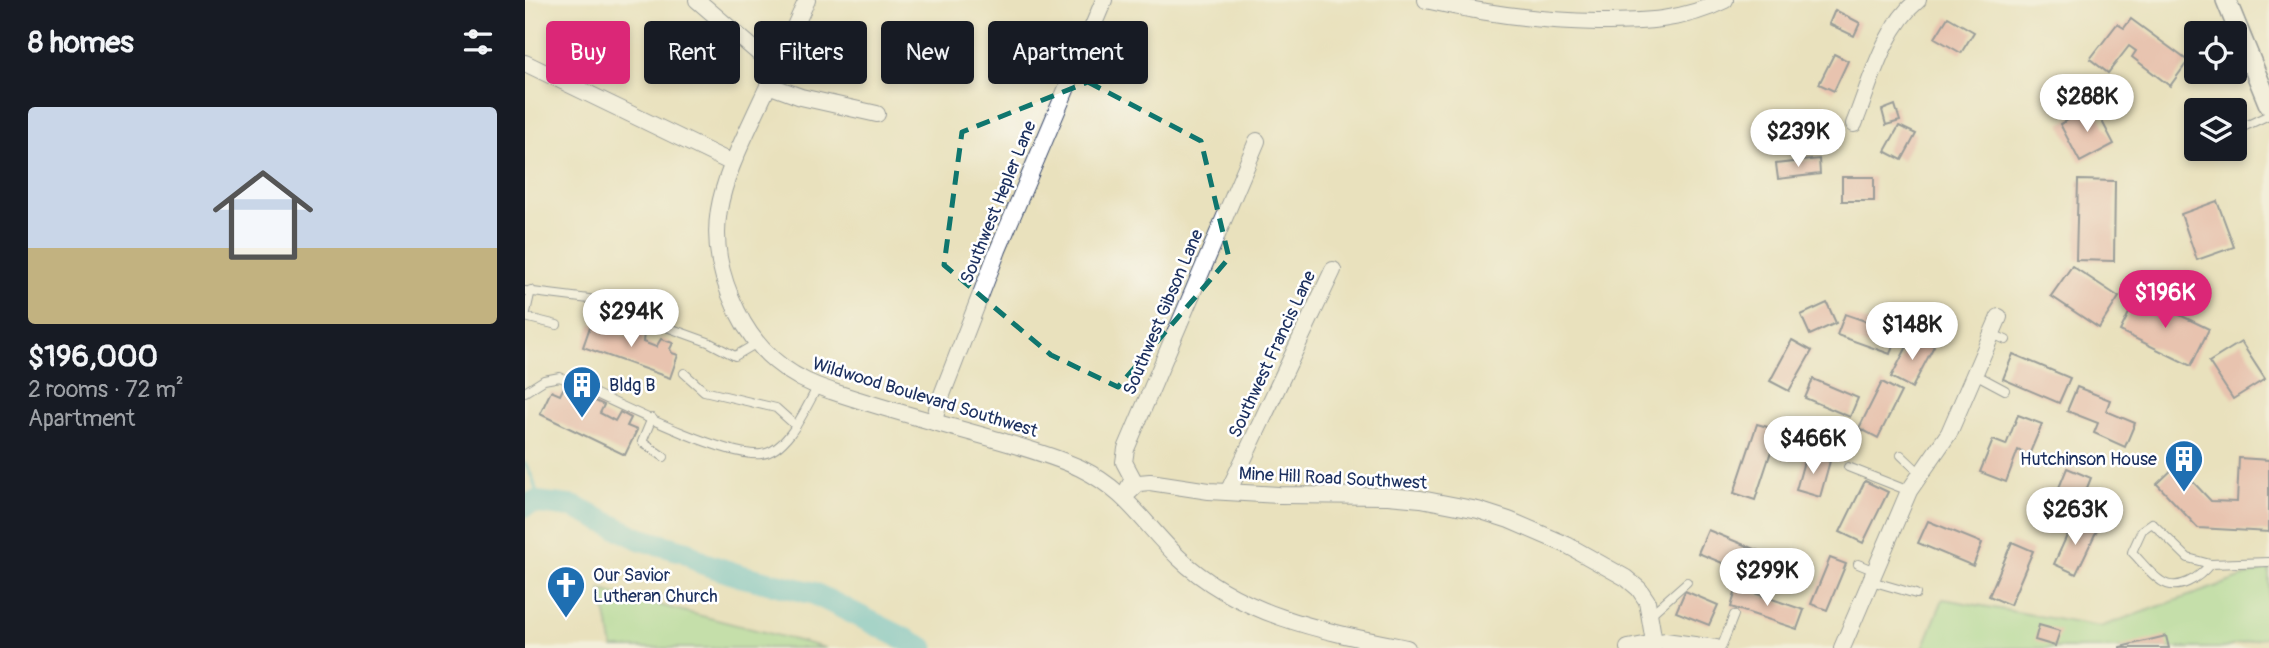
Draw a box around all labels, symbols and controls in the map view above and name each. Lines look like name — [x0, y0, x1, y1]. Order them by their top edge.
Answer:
chip: Buy — [546, 21, 630, 84]
chip: Rent — [644, 21, 740, 84]
chip: Filters — [754, 21, 867, 84]
chip: New — [881, 21, 974, 84]
chip: Apartment — [988, 21, 1148, 84]
map controls — [2184, 21, 2247, 161]
button: locate — [2184, 21, 2247, 84]
icon: filters — [459, 23, 497, 61]
text: 8 homes — [28, 24, 134, 61]
pin: $288K — [2038, 74, 2136, 134]
text: $288K — [2056, 82, 2118, 111]
button: layers — [2184, 98, 2247, 161]
pin: $239K — [1749, 110, 1847, 169]
street label: Southwest Hepler Lane — [955, 117, 1042, 287]
text: $239K — [1766, 117, 1830, 146]
icon: home — [200, 152, 326, 278]
street label: Southwest Gibson Lane — [1118, 226, 1209, 399]
street label: Southwest Francis Lane — [1224, 267, 1321, 441]
pin: $196K — [2116, 270, 2214, 330]
text: $196K — [2135, 278, 2195, 307]
pin: $294K — [582, 290, 680, 349]
text: $294K — [599, 297, 663, 326]
pin: $148K — [1863, 302, 1961, 362]
text: $148K — [1882, 310, 1942, 339]
text: $196,000 — [28, 338, 158, 375]
street label: Wildwood Boulevard Southwest — [809, 352, 1041, 443]
building icon: Bldg B — [561, 364, 603, 419]
place label: Bldg B — [609, 374, 655, 397]
text: 2 rooms · 72 m² — [28, 375, 184, 404]
text: Apartment — [28, 404, 135, 433]
pin: $466K — [1764, 416, 1862, 476]
text: $466K — [1780, 424, 1846, 453]
building icon: Hutchinson House — [2163, 438, 2205, 493]
place label: Hutchinson House — [2020, 448, 2157, 471]
street label: Mine Hill Road Southwest — [1238, 462, 1428, 495]
pin: $263K — [2026, 488, 2124, 547]
text: $263K — [2042, 495, 2108, 524]
pin: $299K — [1718, 548, 1816, 608]
text: $299K — [1736, 556, 1798, 585]
church icon: Our Savior Lutheran Church — [545, 564, 587, 619]
place label: Our Savior Lutheran Church — [593, 564, 718, 608]

